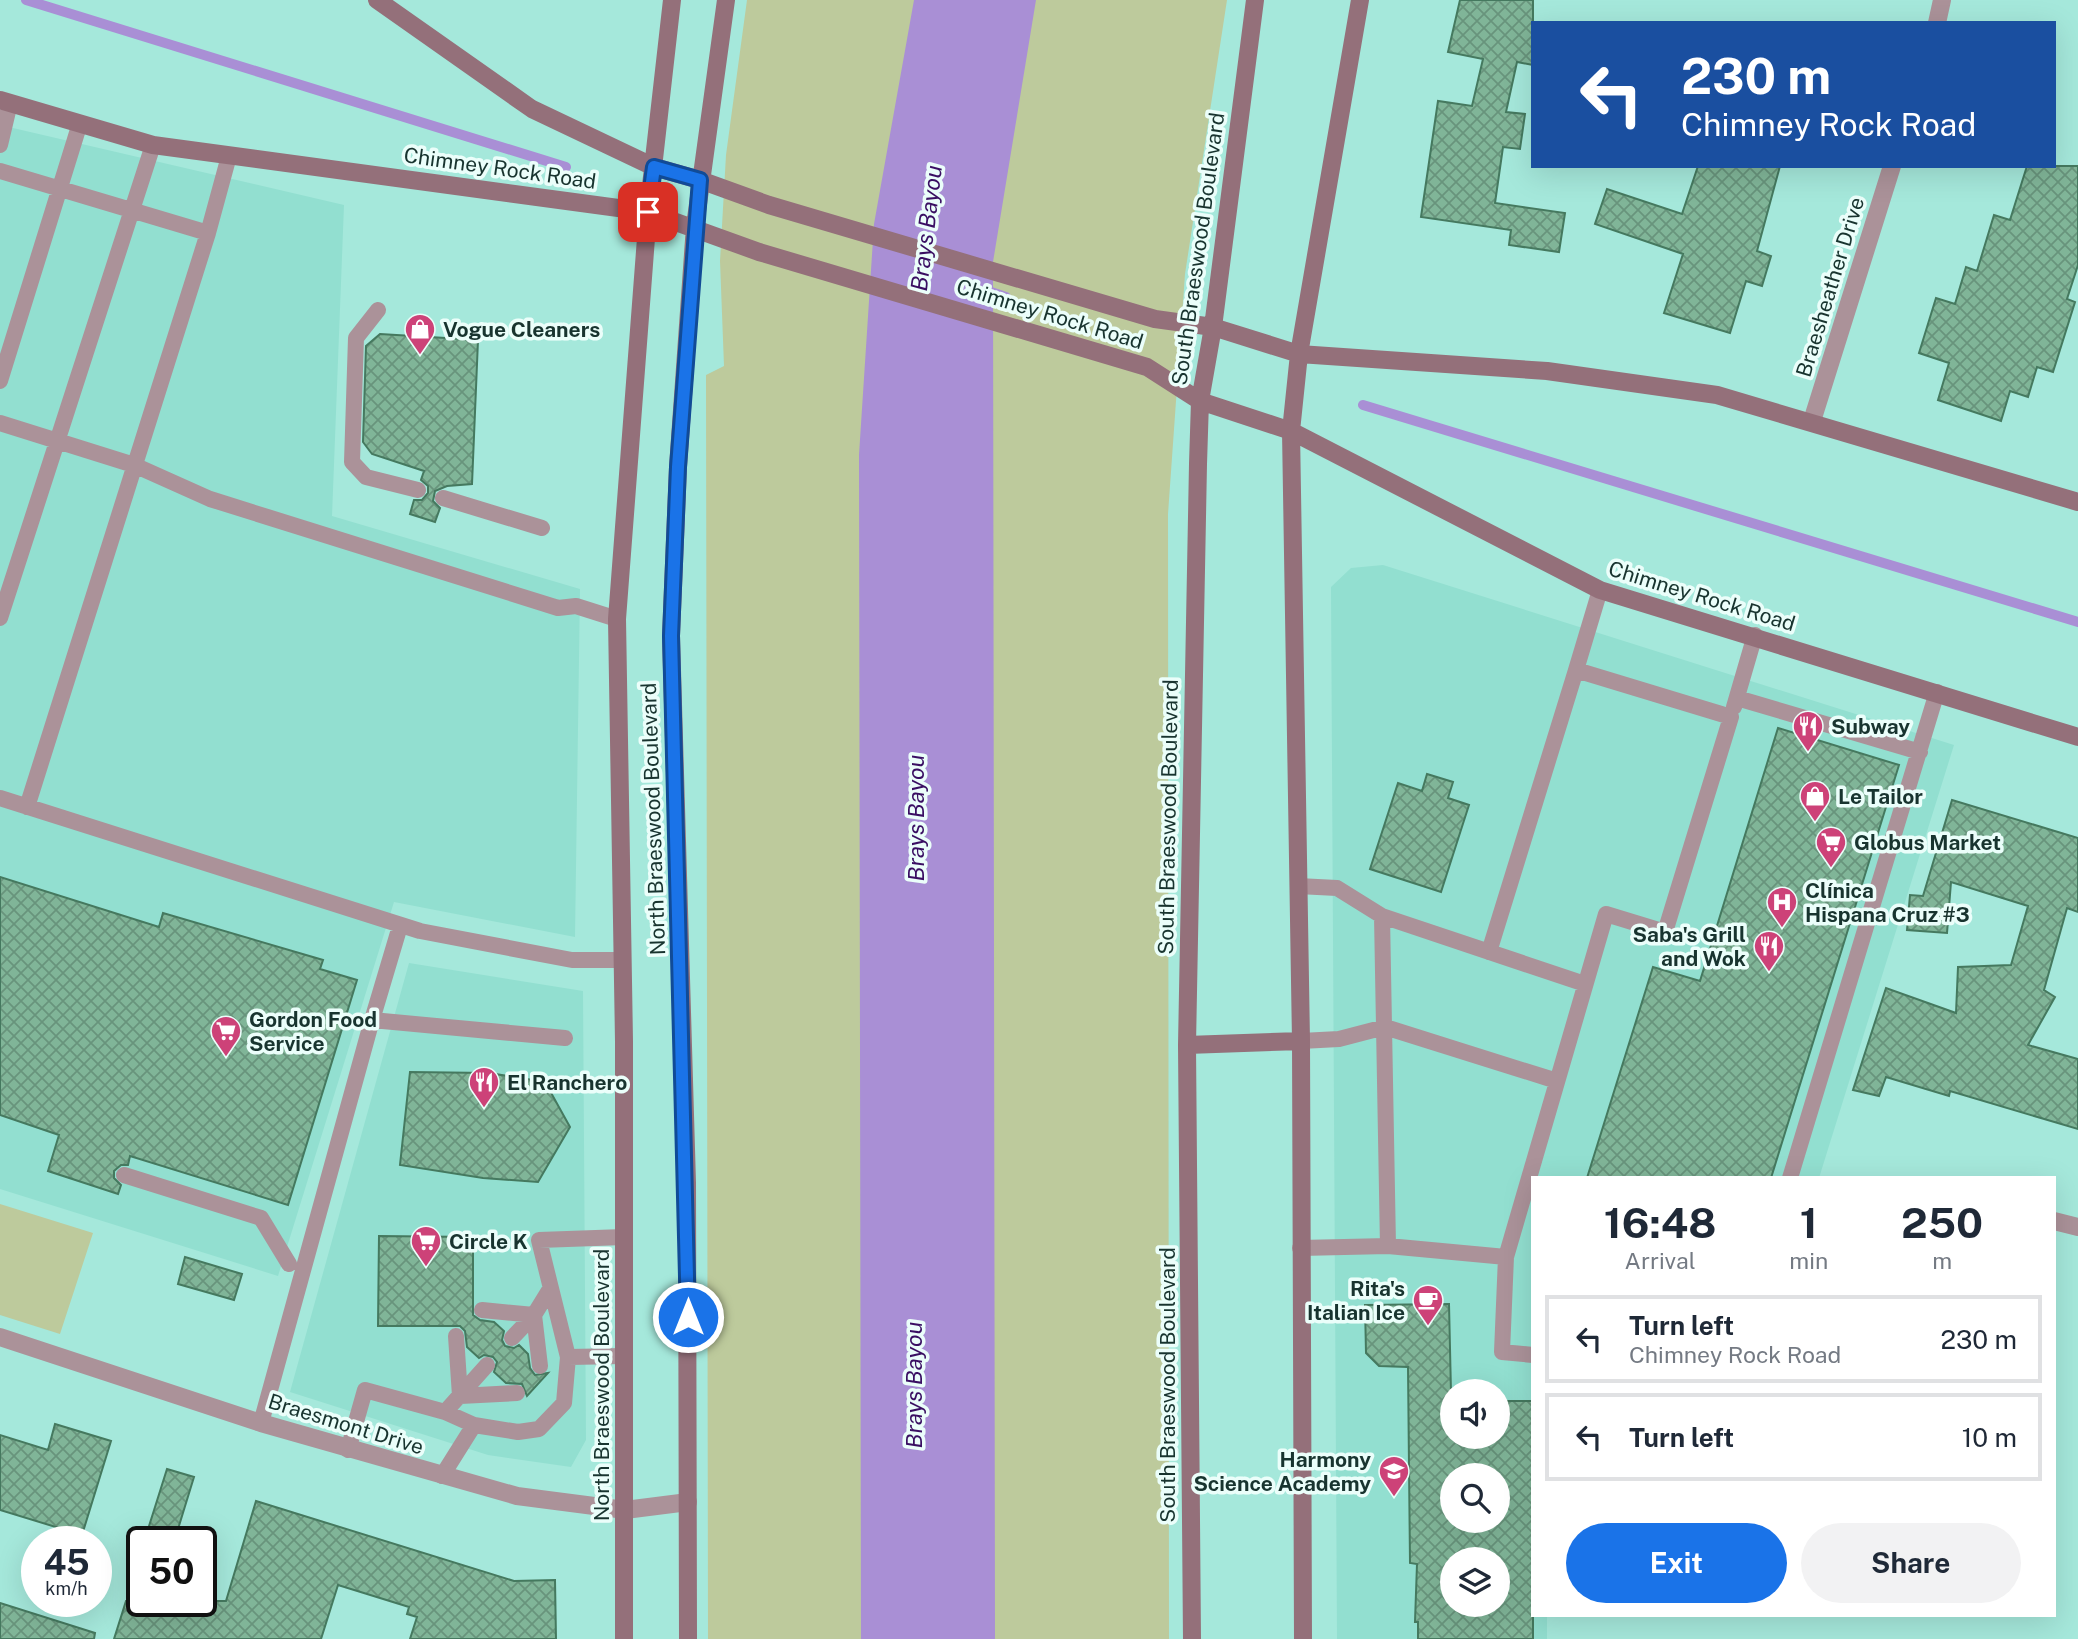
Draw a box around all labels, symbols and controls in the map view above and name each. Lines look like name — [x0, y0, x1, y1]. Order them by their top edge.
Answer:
text: 230 m — [1681, 47, 1831, 105]
icon: left — [1566, 49, 1657, 140]
text: Chimney Rock Road — [1681, 106, 1976, 143]
street label: South Braeswood Boulevard — [1166, 111, 1230, 387]
street label: Chimney Rock Road — [402, 142, 598, 194]
water label: Brays Bayou — [905, 163, 947, 293]
pin — [618, 182, 678, 242]
icon: arrive — [629, 193, 667, 231]
street label: Braesheather Drive — [1791, 194, 1869, 380]
street label: Chimney Rock Road — [954, 274, 1146, 354]
shop icon: Vogue Cleaners — [403, 312, 437, 356]
place label: Vogue Cleaners — [443, 317, 600, 342]
street label: Chimney Rock Road — [1606, 556, 1798, 636]
street label: South Braeswood Boulevard — [1153, 679, 1183, 955]
street label: North Braeswood Boulevard — [636, 682, 670, 956]
restaurant icon: Subway — [1791, 709, 1825, 753]
place label: Subway — [1831, 714, 1910, 739]
water label: Brays Bayou — [902, 755, 929, 881]
shop icon: Le Tailor — [1798, 779, 1832, 823]
place label: Le Tailor — [1838, 784, 1923, 809]
supermarket icon: Globus Market — [1814, 825, 1848, 869]
place label: Globus Market — [1854, 830, 2001, 855]
place label: Clínica Hispana Cruz #3 — [1805, 878, 1970, 927]
hospital icon: Clínica Hispana Cruz #3 — [1765, 885, 1799, 929]
place label: Saba's Grill and Wok — [1633, 922, 1746, 971]
restaurant icon: Saba's Grill and Wok — [1752, 929, 1786, 973]
place label: Gordon Food Service — [249, 1007, 377, 1056]
supermarket icon: Gordon Food Service — [209, 1014, 243, 1058]
restaurant icon: El Ranchero — [467, 1065, 501, 1109]
place label: El Ranchero — [507, 1070, 627, 1095]
text: 16:48 — [1604, 1198, 1716, 1247]
text: 1 — [1800, 1198, 1818, 1247]
text: 250 — [1901, 1198, 1983, 1247]
supermarket icon: Circle K — [409, 1224, 443, 1268]
place label: Circle K — [449, 1229, 528, 1254]
street label: South Braeswood Boulevard — [1155, 1247, 1180, 1523]
text: Arrival — [1625, 1247, 1696, 1274]
text: min — [1789, 1247, 1828, 1274]
text: m — [1932, 1247, 1952, 1274]
street label: North Braeswood Boulevard — [589, 1249, 614, 1521]
place label: Rita's Italian Ice — [1307, 1276, 1405, 1325]
position arrow — [651, 1280, 725, 1354]
cafe icon: Rita's Italian Ice — [1411, 1283, 1445, 1327]
text: Turn left — [1629, 1310, 1734, 1341]
icon: left — [1570, 1320, 1608, 1358]
water label: Brays Bayou — [900, 1322, 927, 1448]
text: 230 m — [1941, 1324, 2017, 1355]
text: Chimney Rock Road — [1629, 1341, 1841, 1368]
map controls — [1440, 1379, 1510, 1617]
button: sound — [1440, 1379, 1510, 1449]
street label: Braesmont Drive — [265, 1388, 427, 1460]
icon: left — [1570, 1418, 1608, 1456]
text: Turn left — [1629, 1422, 1734, 1453]
text: 10 m — [1962, 1422, 2017, 1453]
place label: Harmony Science Academy — [1193, 1447, 1371, 1496]
school or university icon: Harmony Science Academy — [1377, 1454, 1411, 1498]
button: search — [1440, 1463, 1510, 1533]
button: Exit — [1566, 1523, 1787, 1603]
button: Share — [1801, 1523, 2021, 1603]
speed limit sign: 50 — [126, 1526, 217, 1617]
text: 45 — [43, 1542, 90, 1583]
button: layers — [1440, 1547, 1510, 1617]
text: km/h — [45, 1578, 88, 1599]

